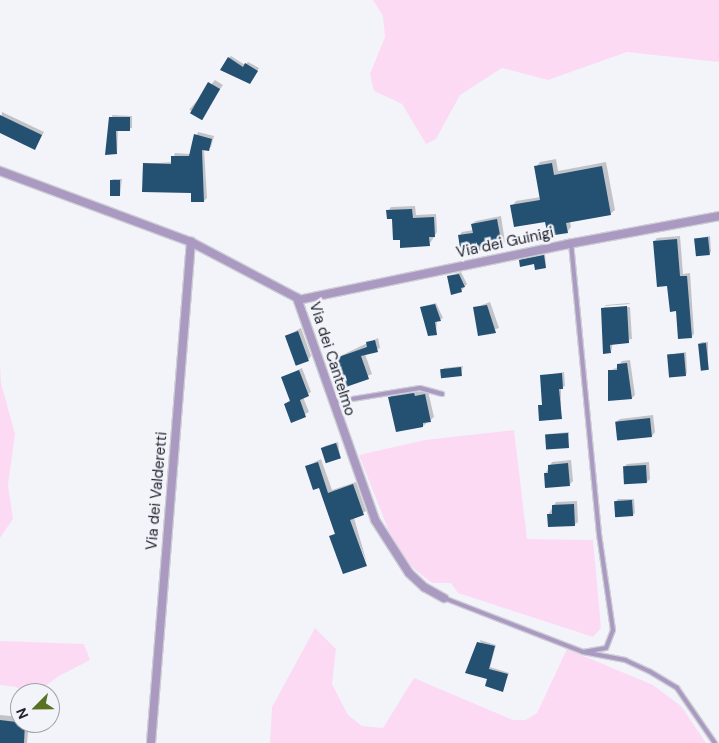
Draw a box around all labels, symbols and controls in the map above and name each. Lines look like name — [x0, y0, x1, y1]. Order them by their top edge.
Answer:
street label: Via dei Guinigi — [455, 224, 555, 262]
street label: Via dei Cantelmo — [305, 300, 359, 418]
street label: Via dei Valderetti — [143, 431, 171, 551]
north arrow — [10, 683, 60, 733]
text: N — [12, 705, 32, 722]

